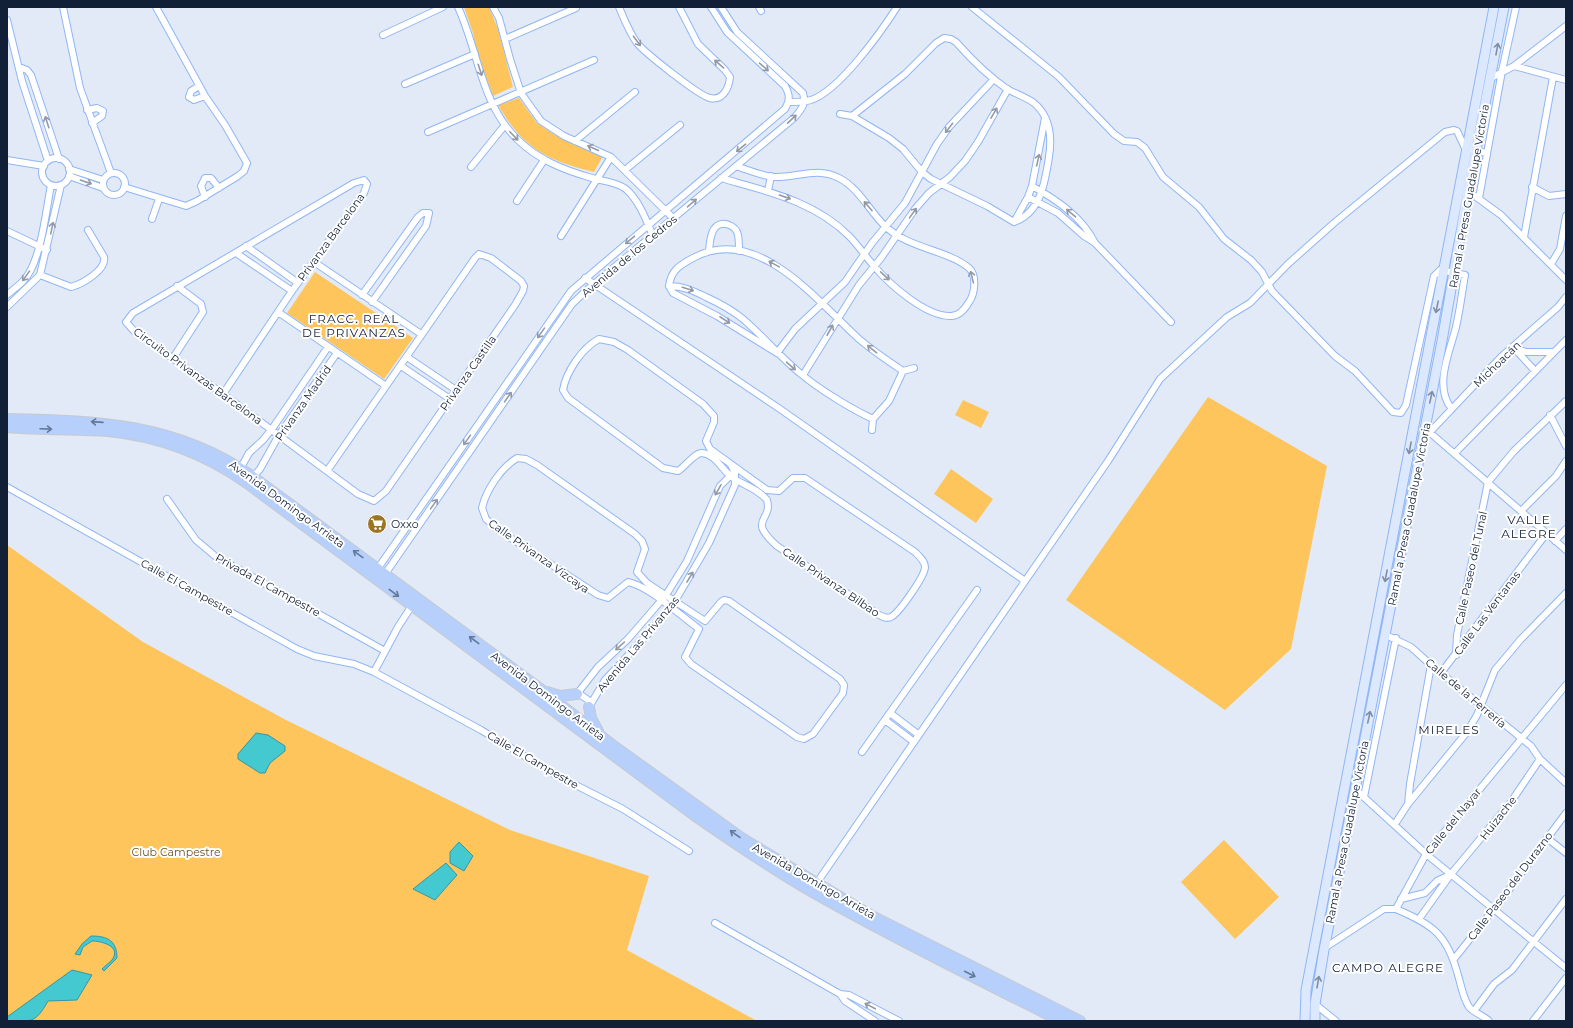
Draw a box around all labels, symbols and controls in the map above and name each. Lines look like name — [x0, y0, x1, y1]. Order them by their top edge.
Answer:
one-way arrow — [633, 36, 641, 47]
one-way arrow — [1493, 43, 1501, 56]
one-way arrow — [714, 60, 724, 69]
one-way arrow — [477, 63, 484, 76]
one-way arrow — [759, 63, 770, 72]
street label: Ramal a Presa Guadalupe Victoria — [1446, 103, 1492, 289]
one-way arrow — [991, 108, 999, 120]
one-way arrow — [787, 114, 797, 124]
one-way arrow — [42, 116, 50, 128]
one-way arrow — [944, 123, 953, 134]
one-way arrow — [510, 131, 519, 141]
one-way arrow — [735, 143, 746, 152]
one-way arrow — [587, 144, 599, 151]
one-way arrow — [1035, 154, 1042, 167]
one-way arrow — [79, 179, 92, 186]
street label: Privanza Barcelona — [294, 190, 368, 284]
one-way arrow — [778, 194, 791, 201]
one-way arrow — [687, 198, 698, 207]
one-way arrow — [864, 201, 873, 212]
one-way arrow — [909, 207, 917, 218]
one-way arrow — [1066, 208, 1076, 217]
street label: Avenida de los Cedros — [578, 211, 680, 300]
one-way arrow — [49, 221, 57, 234]
one-way arrow — [625, 236, 636, 245]
one-way arrow — [768, 260, 780, 267]
one-way arrow — [968, 270, 976, 283]
one-way arrow — [22, 271, 30, 282]
one-way arrow — [880, 272, 890, 281]
one-way arrow — [681, 286, 694, 293]
one-way arrow — [1433, 300, 1441, 313]
district label: FRACC. REAL DE PRIVANZAS — [302, 311, 406, 340]
one-way arrow — [719, 317, 731, 325]
street label: Circuito Privanzas Barcelona — [131, 324, 265, 428]
one-way arrow — [827, 324, 834, 336]
one-way arrow — [537, 327, 545, 338]
street label: Privanza Castilla — [437, 333, 499, 413]
street label: Michoacán — [1470, 338, 1524, 390]
one-way arrow — [866, 344, 877, 353]
one-way arrow — [786, 361, 796, 370]
street label: Privanza Madrid — [272, 363, 334, 443]
one-way arrow — [1428, 391, 1436, 404]
one-way arrow — [504, 392, 512, 403]
one-way arrow — [91, 419, 104, 426]
street label: Ramal a Presa Guadalupe Victoria — [1384, 421, 1434, 607]
one-way arrow — [39, 425, 52, 433]
one-way arrow — [463, 434, 471, 445]
one-way arrow — [1405, 441, 1413, 454]
street label: Avenida Domingo Arrieta — [226, 457, 348, 551]
one-way arrow — [714, 484, 722, 496]
one-way arrow — [430, 499, 438, 510]
street label: Calle Paseo del Tunal — [1452, 510, 1490, 626]
district label: VALLE ALEGRE — [1501, 512, 1557, 541]
supermarket icon: Oxxo — [366, 513, 388, 535]
street label: Calle Privanza Vizcaya — [486, 516, 592, 596]
place label: Oxxo — [391, 517, 419, 531]
street label: Calle Privanza Bilbao — [780, 544, 882, 620]
street label: Privada El Campestre — [213, 550, 323, 620]
one-way arrow — [352, 550, 363, 558]
street label: Calle El Campestre — [138, 556, 236, 618]
street label: Calle Las Ventanas — [1451, 568, 1524, 658]
one-way arrow — [1381, 569, 1389, 582]
one-way arrow — [687, 571, 695, 583]
one-way arrow — [389, 588, 400, 597]
street label: Avenida Las Privanzas — [594, 593, 683, 695]
one-way arrow — [468, 635, 479, 644]
one-way arrow — [615, 641, 626, 650]
street label: Avenida Domingo Arrieta — [488, 648, 608, 744]
street label: Calle de la Ferrería — [1423, 655, 1509, 731]
one-way arrow — [1366, 711, 1374, 724]
district label: MIRELES — [1418, 722, 1480, 737]
street label: Calle El Campestre — [485, 728, 582, 792]
street label: Ramal a Presa Guadalupe Victoria — [1322, 739, 1372, 925]
street label: Calle del Nayar — [1422, 785, 1484, 857]
street label: Huizache — [1477, 793, 1520, 843]
street label: Calle Paseo del Durazno — [1465, 829, 1556, 943]
one-way arrow — [730, 830, 741, 838]
street label: Avenida Domingo Arrieta — [750, 840, 878, 922]
park label: Club Campestre — [131, 845, 221, 859]
district label: CAMPO ALEGRE — [1332, 960, 1444, 975]
one-way arrow — [963, 971, 975, 978]
one-way arrow — [1314, 976, 1322, 989]
one-way arrow — [864, 1002, 876, 1009]

